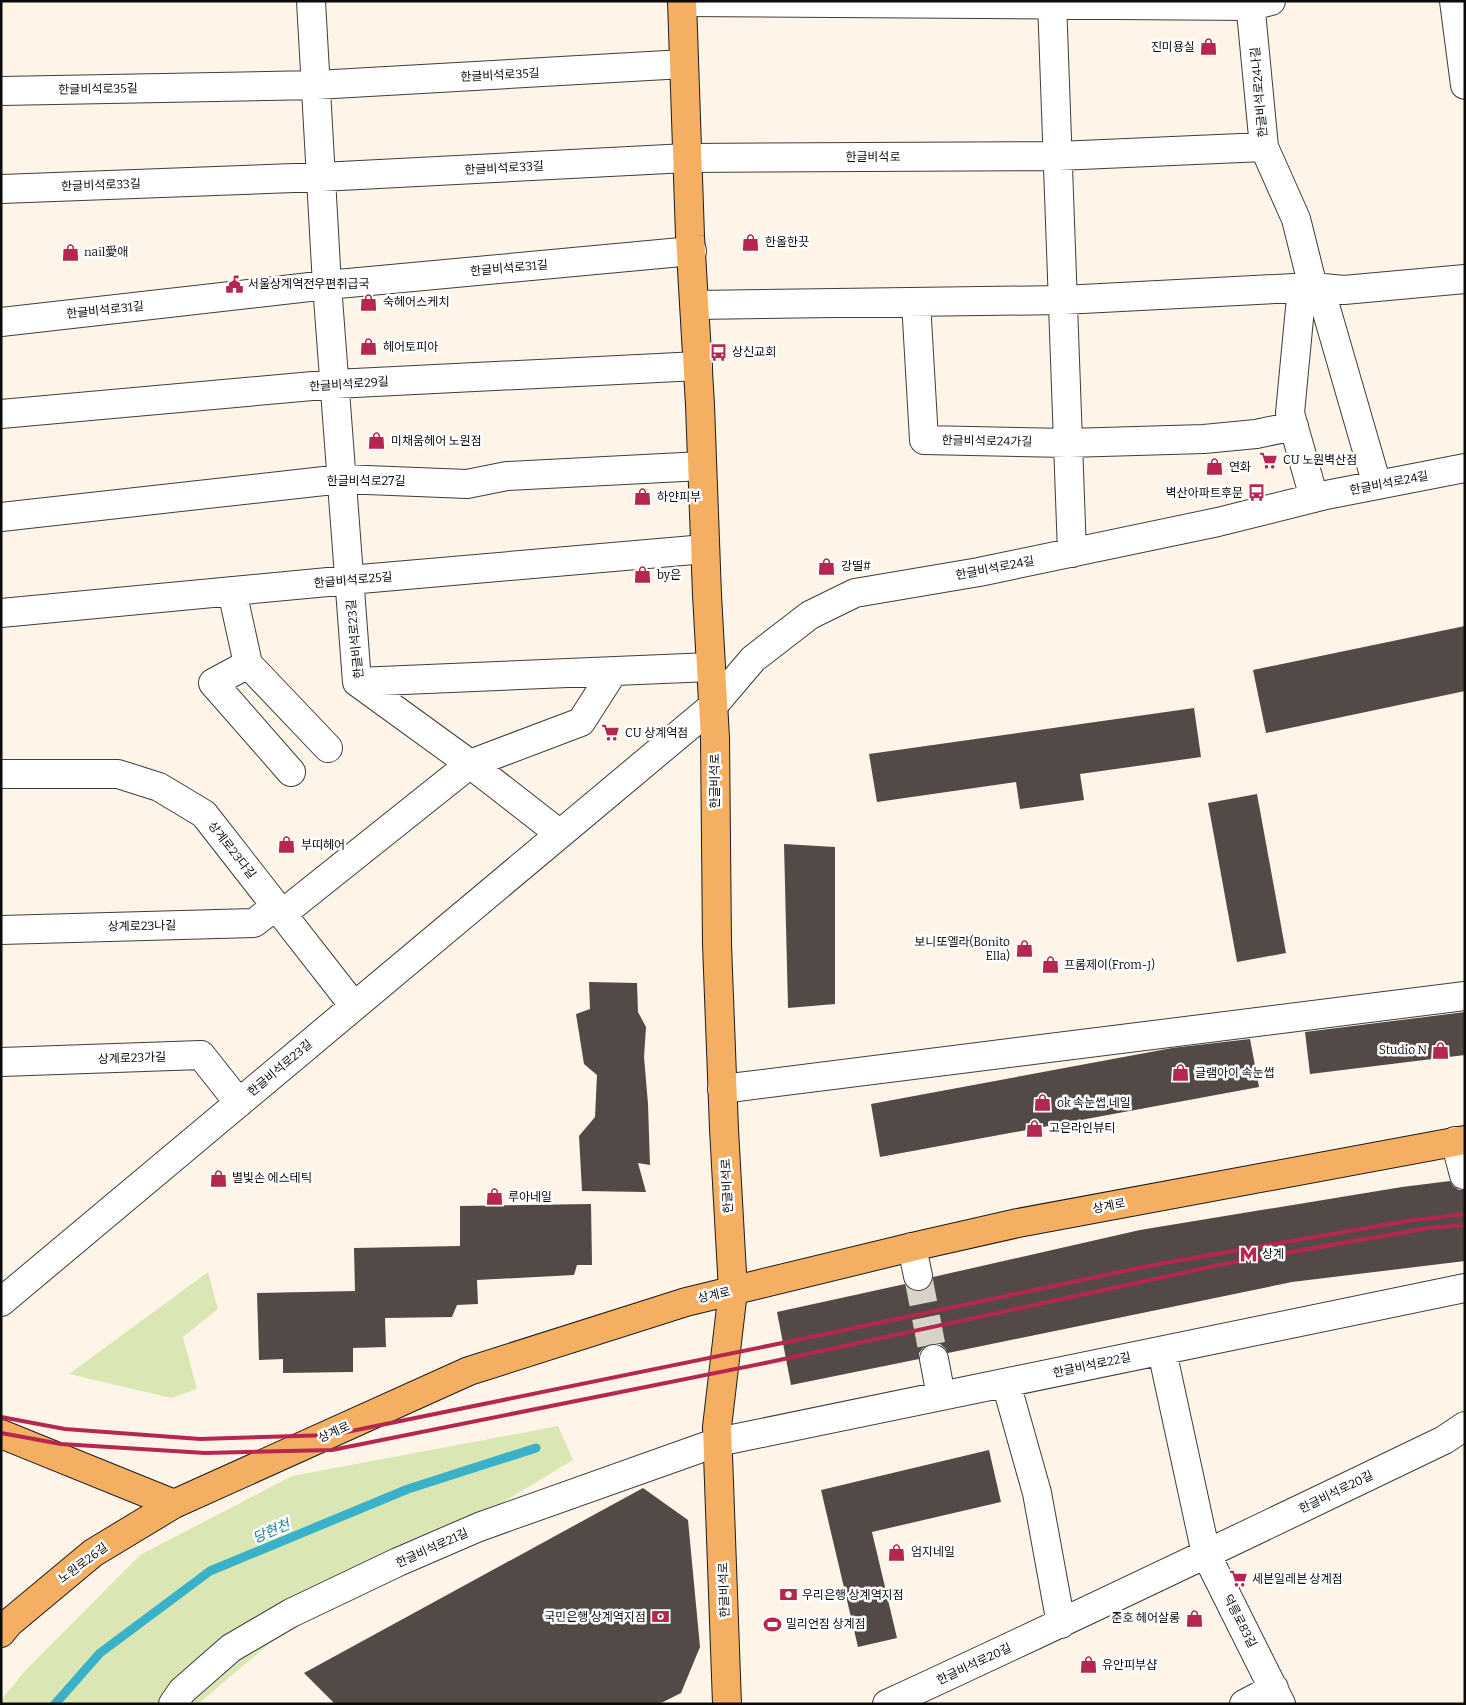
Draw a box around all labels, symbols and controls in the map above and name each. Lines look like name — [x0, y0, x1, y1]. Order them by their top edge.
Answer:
shop icon: 진미용실 — [1199, 37, 1219, 57]
place label: 진미용실 — [1151, 40, 1195, 54]
street label: 한글비석로24나길 — [1248, 46, 1270, 138]
street label: 한글비석로35길 — [460, 66, 540, 84]
street label: 한글비석로35길 — [58, 81, 138, 97]
street label: 한글비석로 — [845, 150, 901, 164]
street label: 한글비석로33길 — [464, 159, 544, 177]
street label: 한글비석로33길 — [61, 177, 141, 193]
shop icon: 한올한끗 — [741, 232, 761, 252]
place label: 한올한끗 — [765, 235, 809, 249]
shop icon: nail愛애 — [60, 242, 80, 262]
place label: nail愛애 — [84, 245, 128, 259]
street label: 한글비석로31길 — [470, 258, 548, 278]
public building icon: 서울상계역전우편취급국 — [224, 274, 244, 294]
place label: 서울상계역전우편취급국 — [248, 277, 369, 291]
shop icon: 숙헤어스케치 — [359, 292, 379, 312]
place label: 숙헤어스케치 — [383, 295, 449, 309]
street label: 한글비석로31길 — [66, 299, 144, 321]
shop icon: 헤어토피아 — [359, 337, 379, 357]
place label: 헤어토피아 — [383, 340, 438, 354]
bus stop icon: 상신교회 — [708, 342, 728, 362]
place label: 상신교회 — [732, 345, 776, 359]
street label: 한글비석로29길 — [309, 374, 389, 394]
shop icon: 미채움헤어 노원점 — [367, 431, 387, 451]
street label: 한글비석로24가길 — [941, 433, 1033, 449]
place label: 미채움헤어 노원점 — [391, 434, 482, 448]
supermarket icon: CU 노원벽산점 — [1259, 450, 1279, 470]
place label: CU 노원벽산점 — [1283, 453, 1357, 467]
shop icon: 연화 — [1205, 457, 1225, 477]
place label: 연화 — [1229, 460, 1251, 474]
street label: 한글비석로24길 — [1349, 469, 1429, 497]
street label: 한글비석로27길 — [327, 474, 405, 488]
bus stop icon: 벽산아파트후문 — [1247, 483, 1267, 503]
place label: 벽산아파트후문 — [1166, 486, 1243, 500]
shop icon: 하얀피부 — [633, 487, 653, 507]
place label: 하얀피부 — [657, 490, 701, 504]
street label: 한글비석로24길 — [955, 554, 1035, 582]
shop icon: 강띨# — [817, 556, 837, 576]
place label: 강띨# — [841, 559, 871, 573]
shop icon: by은 — [633, 565, 653, 585]
place label: by은 — [657, 568, 681, 582]
street label: 한글비석로25길 — [313, 570, 393, 590]
street label: 한글비석로23길 — [344, 599, 366, 679]
supermarket icon: CU 상계역점 — [601, 723, 621, 743]
place label: CU 상계역점 — [625, 726, 688, 740]
street label: 한글비석로 — [708, 753, 722, 809]
street label: 상계로23다길 — [205, 819, 259, 881]
shop icon: 부띠헤어 — [277, 835, 297, 855]
place label: 부띠헤어 — [301, 838, 345, 852]
street label: 상계로23나길 — [108, 918, 176, 934]
place label: 보니또엘라(Bonito Ella) — [914, 934, 1010, 963]
shop icon: 보니또엘라(Bonito Ella) — [1014, 939, 1034, 959]
shop icon: 프롬제이(From-J) — [1040, 955, 1060, 975]
place label: 프롬제이(From-J) — [1064, 957, 1155, 972]
street label: 한글비석로23길 — [245, 1037, 315, 1099]
shop icon: Studio N — [1431, 1040, 1451, 1060]
place label: Studio N — [1379, 1043, 1427, 1057]
street label: 상계로23가길 — [97, 1050, 167, 1066]
shop icon: 글램아이 속눈썹 — [1171, 1063, 1191, 1083]
place label: 글램아이 속눈썹 — [1195, 1066, 1275, 1080]
shop icon: ok 속눈썹.네일 — [1033, 1093, 1053, 1113]
place label: ok 속눈썹.네일 — [1057, 1096, 1131, 1110]
shop icon: 고은라인뷰티 — [1025, 1118, 1045, 1138]
place label: 고은라인뷰티 — [1049, 1121, 1115, 1135]
street label: 한글비석로 — [719, 1158, 735, 1214]
shop icon: 별빛손 에스테틱 — [208, 1168, 228, 1188]
place label: 별빛손 에스테틱 — [232, 1171, 312, 1185]
shop icon: 루아네일 — [484, 1187, 504, 1207]
place label: 루아네일 — [508, 1190, 552, 1204]
street label: 상계로 — [1091, 1196, 1127, 1216]
metro station icon: 상계 — [1238, 1244, 1258, 1264]
place label: 상계 — [1262, 1247, 1284, 1261]
street label: 상계로 — [696, 1284, 732, 1306]
street label: 한글비석로22길 — [1052, 1350, 1132, 1380]
street label: 상계로 — [316, 1419, 352, 1445]
street label: 한글비석로20길 — [1297, 1468, 1375, 1516]
water label: 당현천 — [250, 1516, 293, 1547]
street label: 한글비석로21길 — [394, 1526, 470, 1570]
street label: 노원로26길 — [56, 1540, 110, 1586]
shop icon: 엄지네일 — [887, 1542, 907, 1562]
place label: 엄지네일 — [911, 1545, 955, 1559]
street label: 한글비석로 — [716, 1562, 732, 1618]
supermarket icon: 세븐일레븐 상계점 — [1228, 1569, 1248, 1589]
place label: 세븐일레븐 상계점 — [1252, 1572, 1343, 1586]
bank icon: 우리은행 상계역지점 — [778, 1585, 798, 1605]
place label: 우리은행 상계역지점 — [802, 1588, 904, 1602]
street label: 덕릉로83길 — [1221, 1592, 1259, 1650]
bank icon: 국민은행 상계역지점 — [650, 1607, 670, 1627]
shop icon: 준호 헤어살롱 — [1184, 1608, 1204, 1628]
place label: 국민은행 상계역지점 — [544, 1610, 646, 1624]
place label: 준호 헤어살롱 — [1111, 1611, 1180, 1625]
sports icon: 밀리언짐 상계점 — [762, 1614, 782, 1634]
place label: 밀리언짐 상계점 — [786, 1617, 866, 1631]
street label: 한글비석로20길 — [935, 1641, 1013, 1687]
shop icon: 유안피부샵 — [1078, 1655, 1098, 1675]
place label: 유안피부샵 — [1102, 1658, 1157, 1672]

